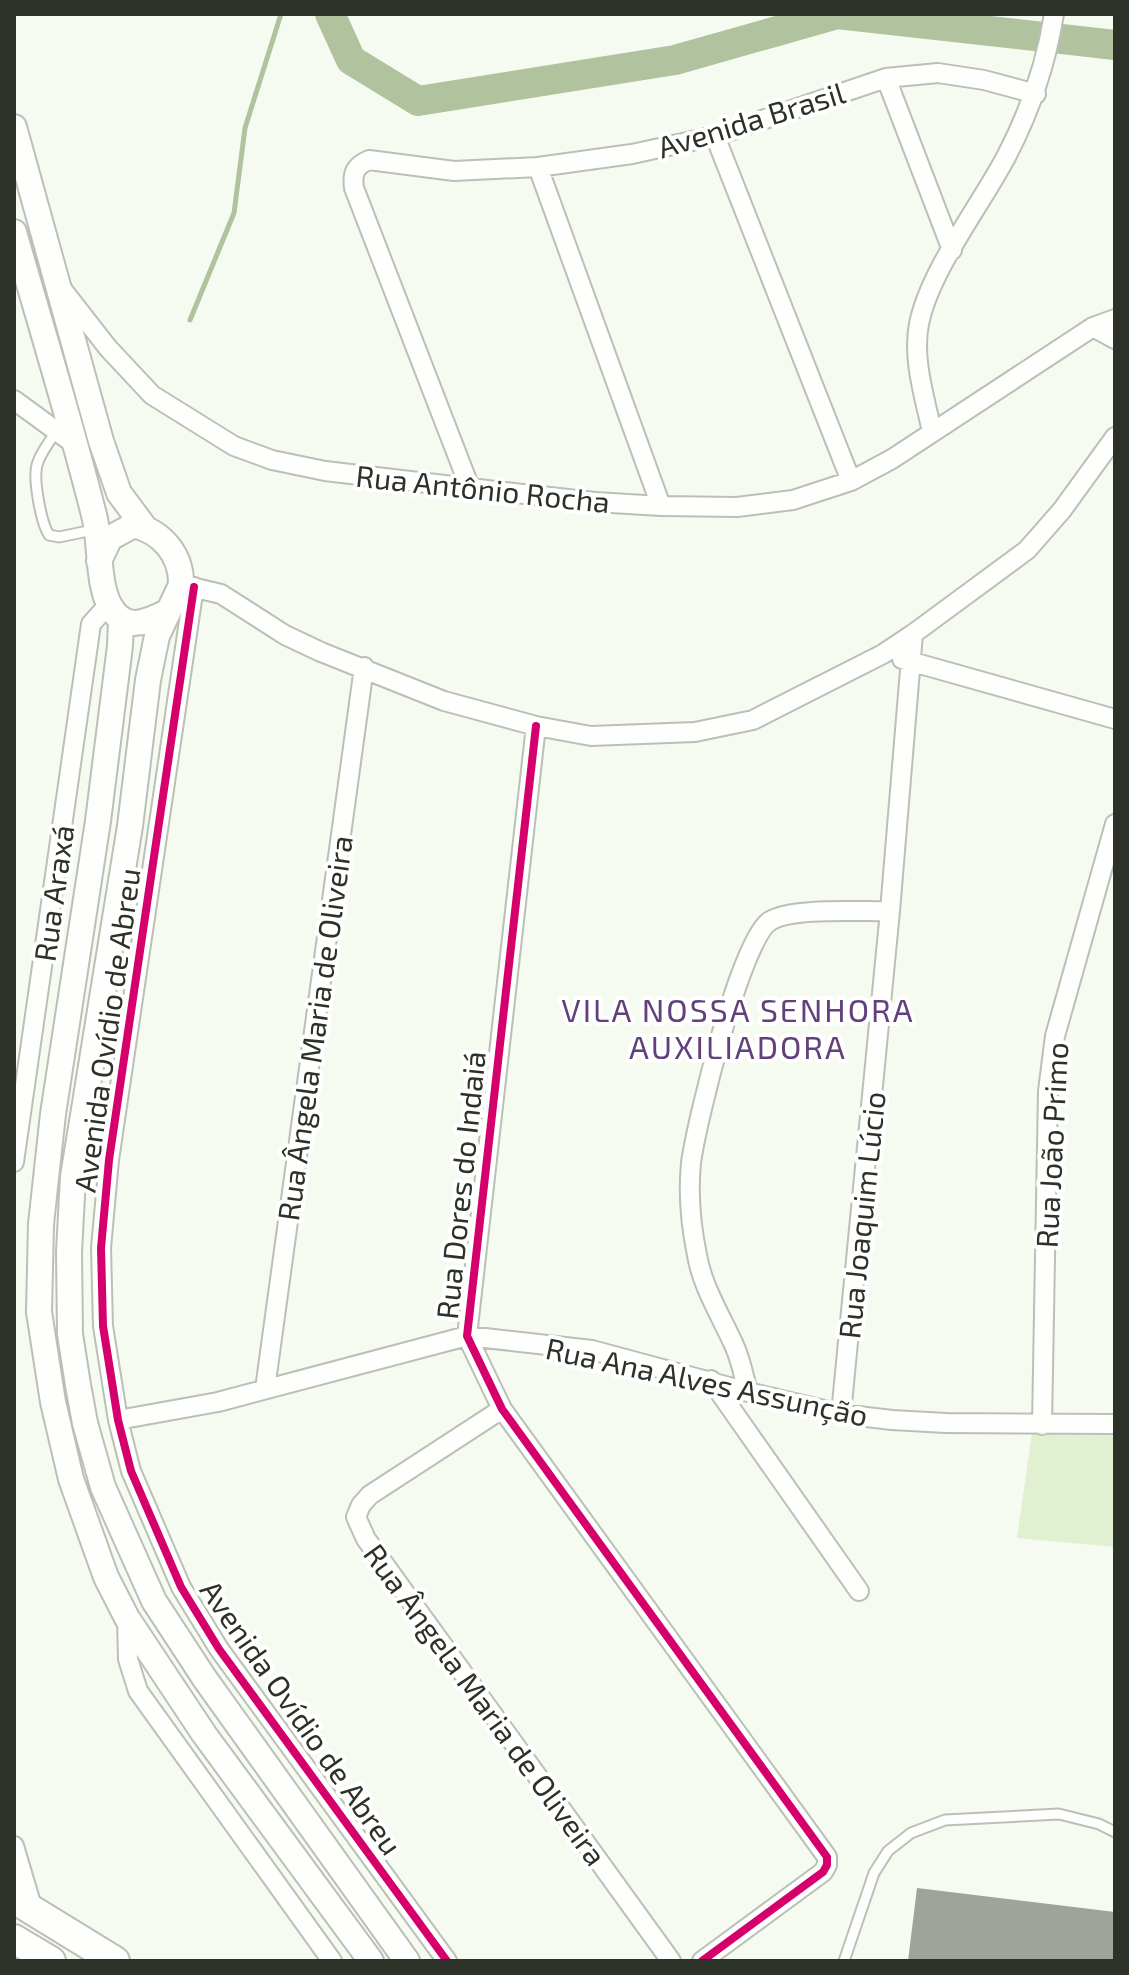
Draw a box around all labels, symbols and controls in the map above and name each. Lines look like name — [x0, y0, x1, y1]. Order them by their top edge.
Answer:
street label: Avenida Brasil — [653, 73, 849, 165]
street label: Rua Antônio Rocha — [354, 457, 612, 519]
street label: Rua Araxá — [26, 822, 80, 964]
street label: Rua Ângela Maria de Oliveira — [269, 833, 359, 1223]
street label: Avenida Ovídio de Abreu — [65, 866, 147, 1194]
district label: VILA NOSSA SENHORA AUXILIADORA — [561, 990, 915, 1065]
street label: Rua João Primo — [1028, 1041, 1074, 1249]
street label: Rua Dores do Indaiá — [428, 1049, 492, 1321]
street label: Rua Joaquim Lúcio — [830, 1090, 892, 1340]
street label: Rua Ana Alves Assunção — [542, 1329, 871, 1434]
street label: Rua Ângela Maria de Oliveira — [357, 1536, 615, 1872]
street label: Avenida Ovídio de Abreu — [194, 1573, 410, 1861]

